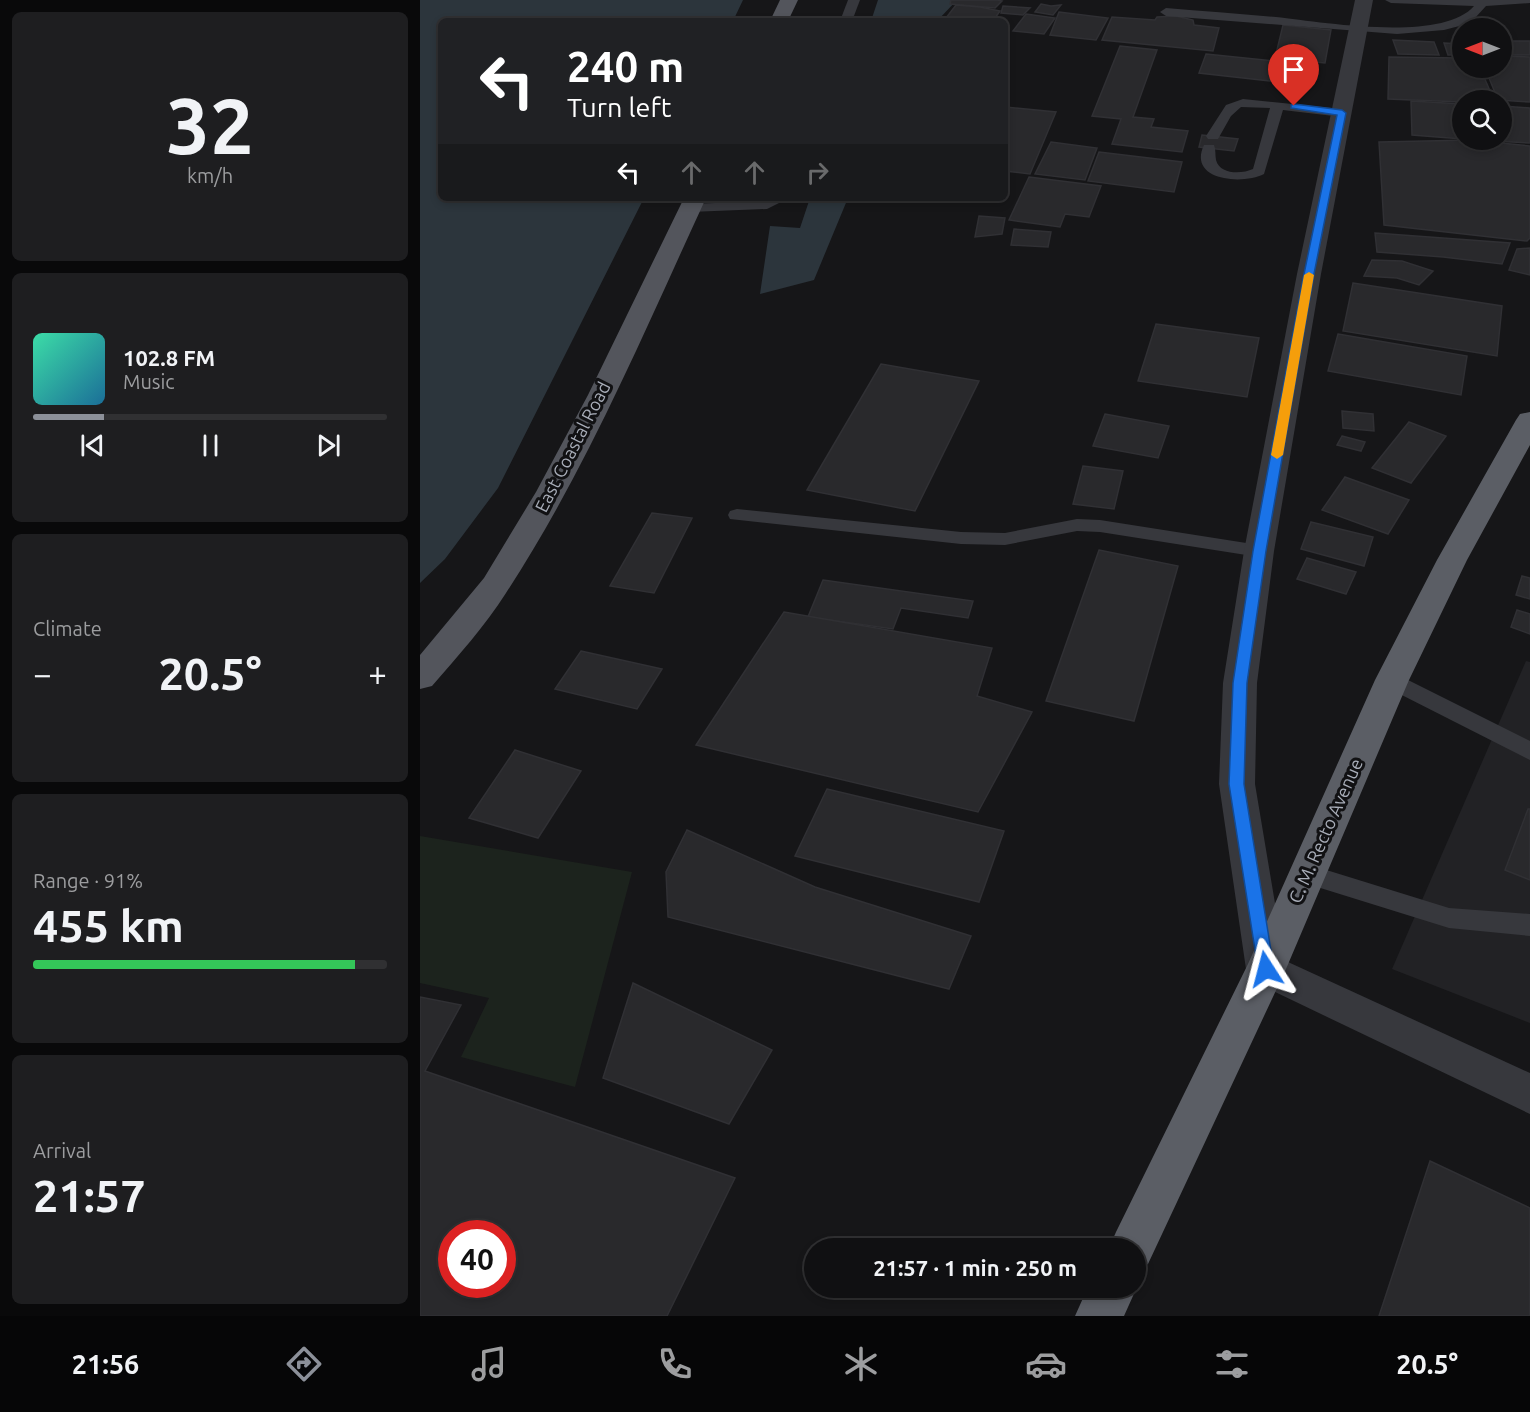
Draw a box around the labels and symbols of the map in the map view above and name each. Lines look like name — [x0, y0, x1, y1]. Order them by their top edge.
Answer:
north arrow — [1452, 18, 1512, 78]
pin — [1268, 44, 1319, 106]
street label: East Coastal Road — [531, 378, 614, 515]
street label: C. M. Recto Avenue — [1284, 755, 1366, 906]
position arrow — [1234, 937, 1298, 1001]
speed limit sign: 40 — [438, 1220, 516, 1298]

